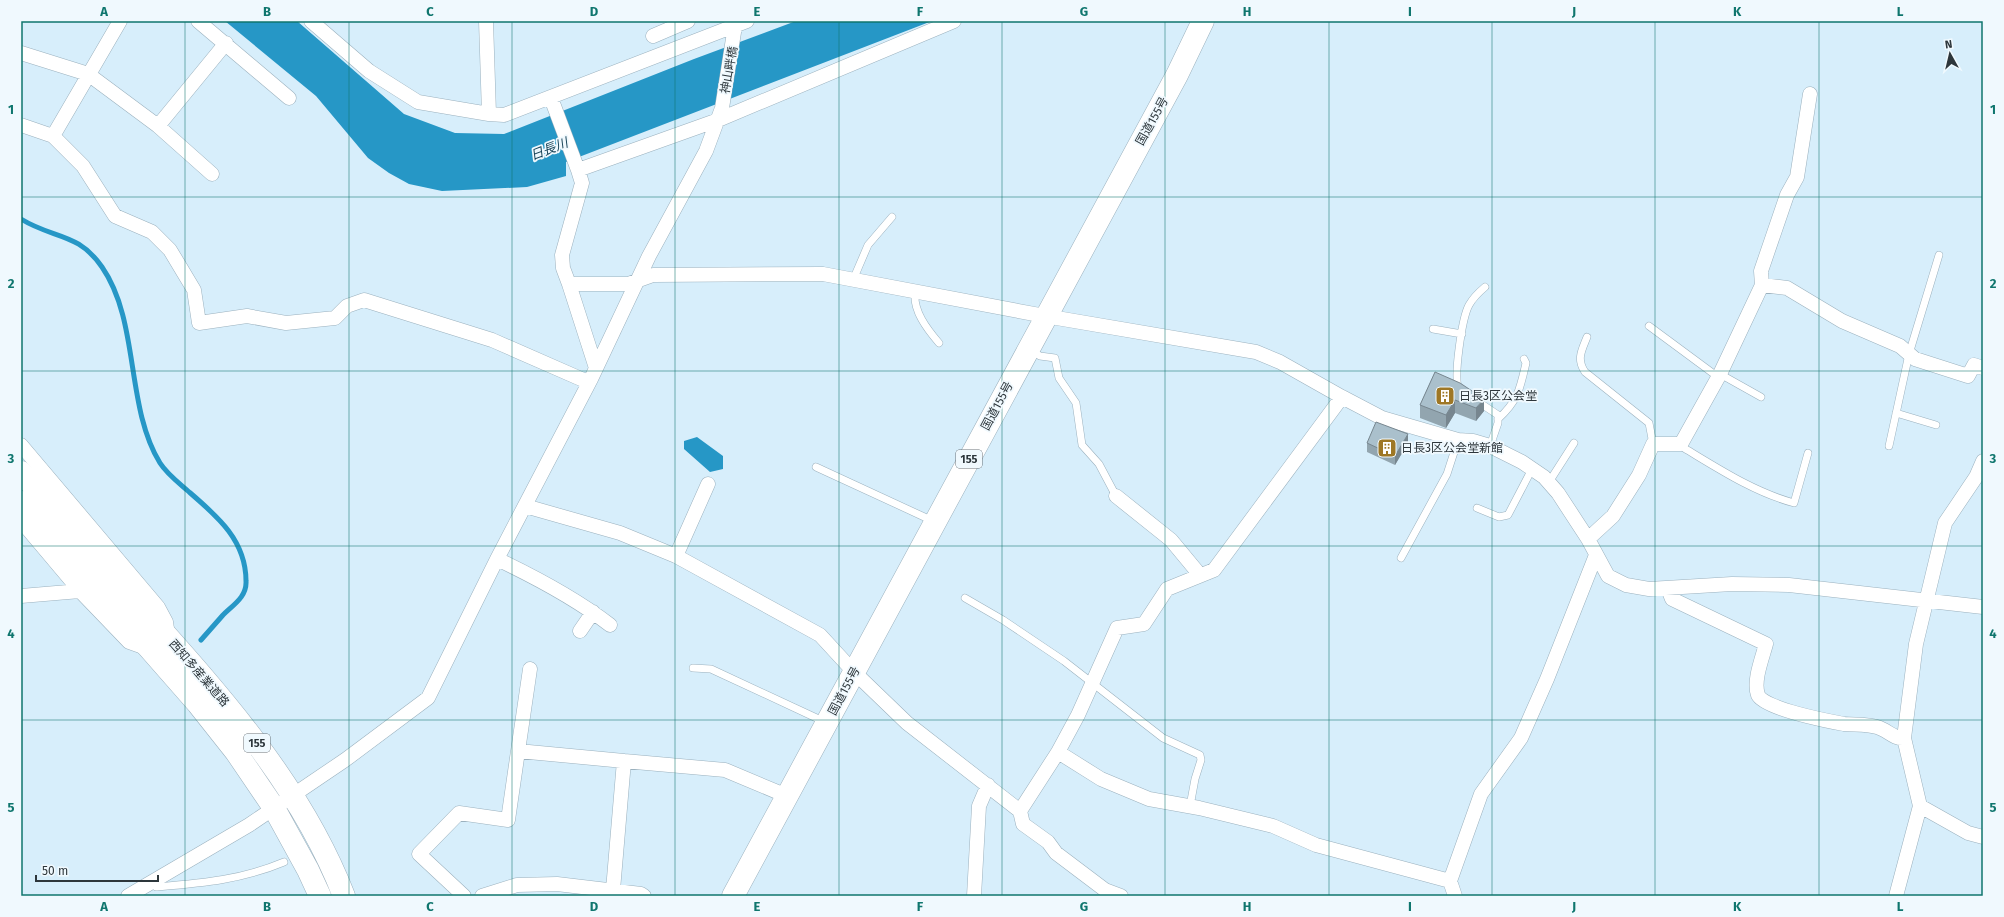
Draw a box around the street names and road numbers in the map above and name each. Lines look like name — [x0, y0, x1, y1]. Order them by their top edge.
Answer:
street label: 神山畔橋 — [718, 45, 740, 95]
street label: 国道155号 — [1133, 94, 1171, 148]
street label: 国道155号 — [978, 379, 1016, 433]
road number: 155 — [956, 450, 982, 468]
street label: 西知多産業道路 — [166, 637, 232, 709]
street label: 国道155号 — [825, 664, 863, 718]
road number: 155 — [244, 734, 270, 752]

